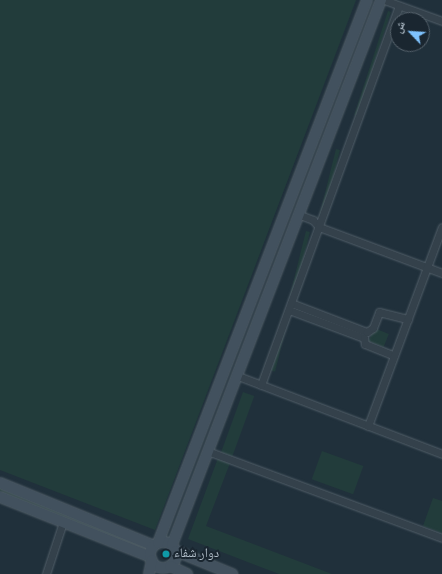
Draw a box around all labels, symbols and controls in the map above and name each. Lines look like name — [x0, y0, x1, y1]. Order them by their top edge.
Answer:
north arrow — [390, 12, 430, 52]
text: ش — [391, 19, 409, 36]
place label: دوار شفاء — [174, 546, 219, 562]
marker: دوار شفاء — [161, 549, 171, 559]

